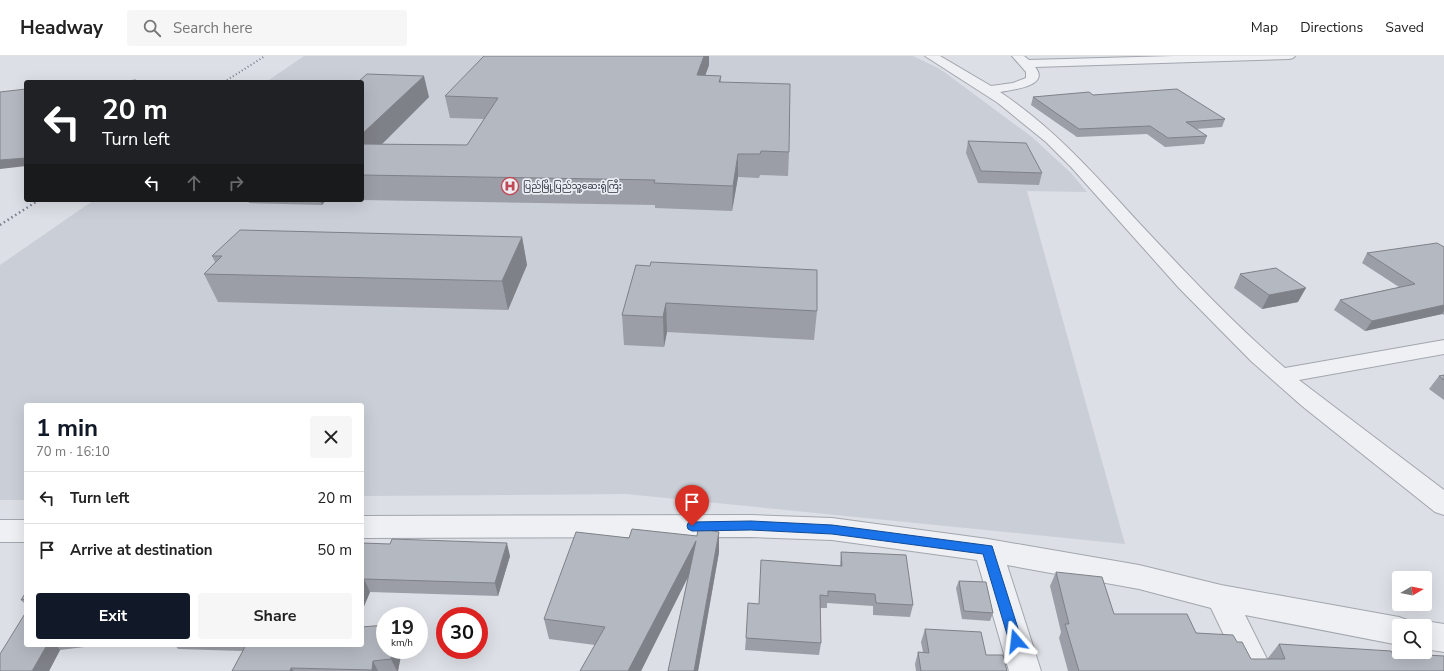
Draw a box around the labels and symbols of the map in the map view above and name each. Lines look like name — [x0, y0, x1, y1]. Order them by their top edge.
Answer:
hospital icon: ပြည်မြို့ပြည်သူ့ဆေးရုံကြီး — [500, 176, 520, 196]
place label: ပြည်မြို့ပြည်သူ့ဆေးရုံကြီး — [523, 179, 622, 193]
pin — [675, 485, 709, 526]
north arrow — [1392, 571, 1432, 611]
speed limit sign: 30 — [436, 607, 488, 659]
position arrow — [995, 620, 1037, 662]

